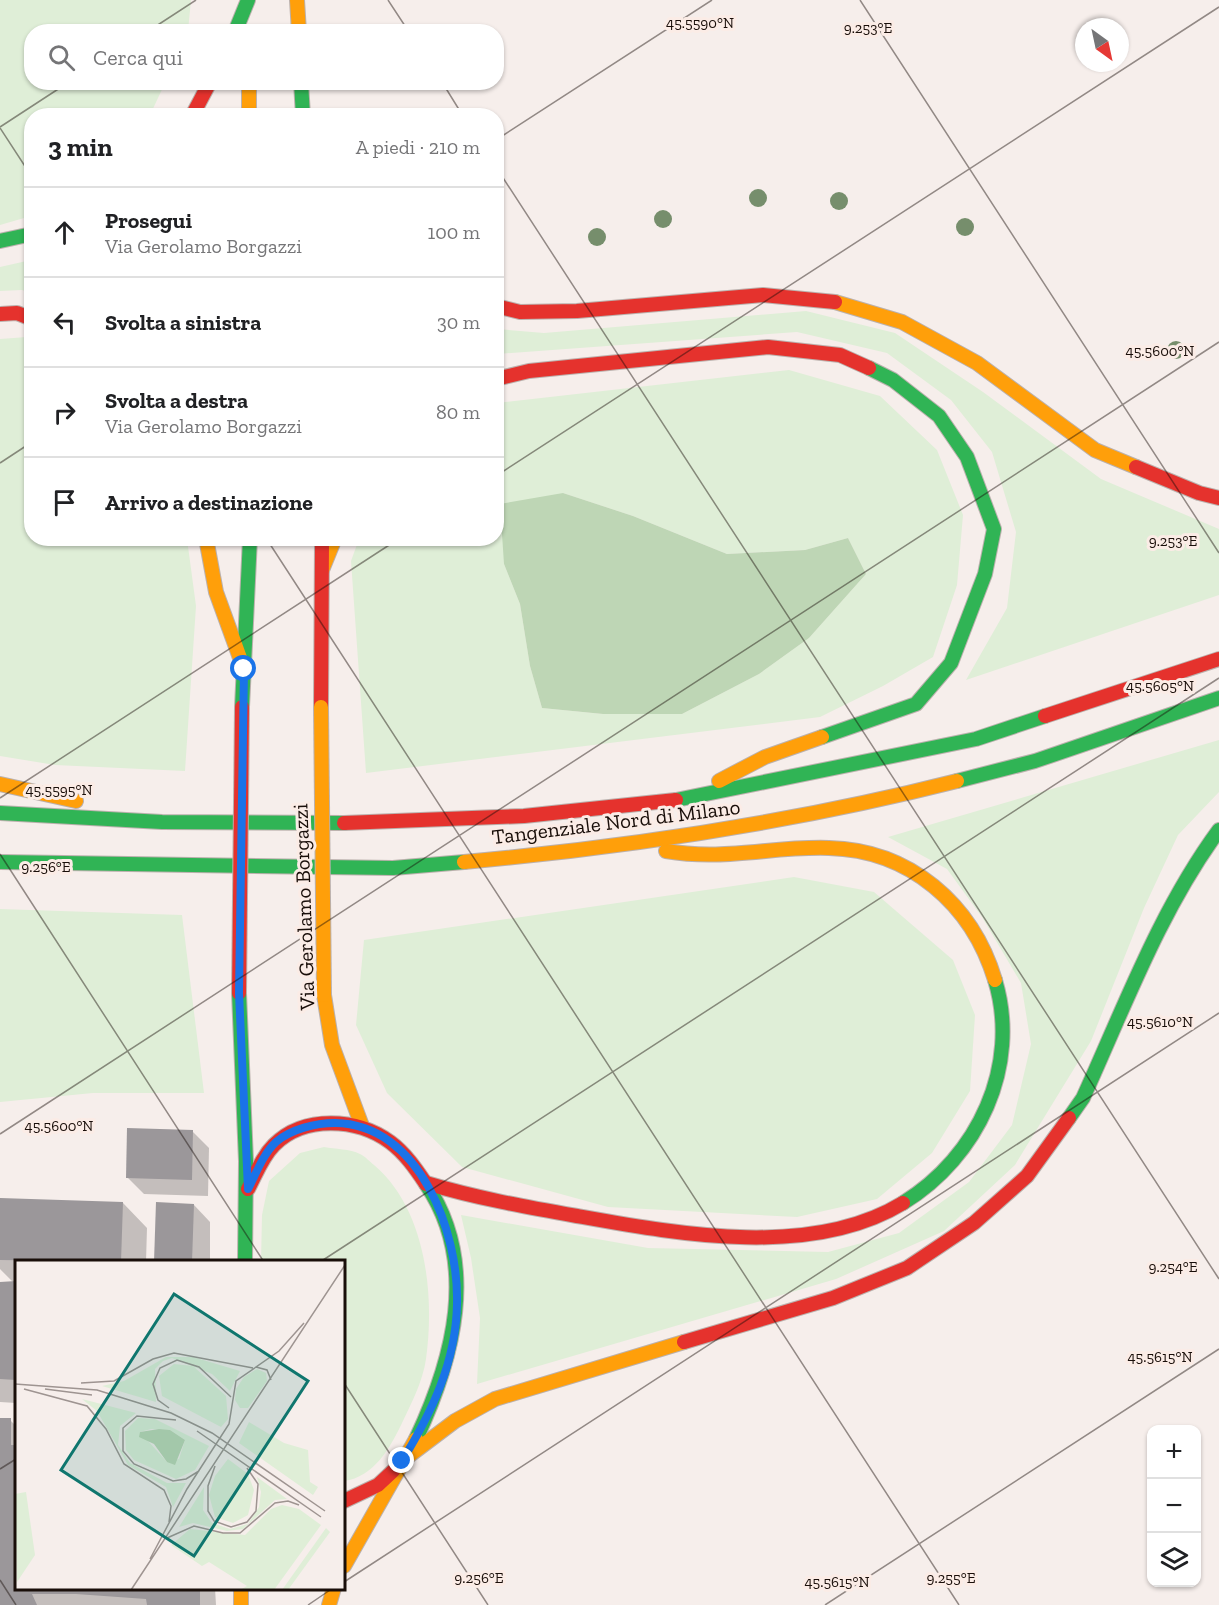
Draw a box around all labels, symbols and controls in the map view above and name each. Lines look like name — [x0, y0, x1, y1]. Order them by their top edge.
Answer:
text: 45.5590°N — [666, 14, 734, 32]
north arrow — [1075, 18, 1129, 72]
text: 9.253°E — [844, 19, 892, 37]
search box — [24, 24, 504, 90]
icon: search — [45, 41, 78, 74]
text: Cerca qui — [93, 44, 183, 71]
text: 3 min — [48, 131, 113, 163]
text: A piedi · 210 m — [356, 135, 480, 159]
text: Prosegui — [105, 207, 192, 234]
icon: ahead — [48, 216, 81, 249]
text: 100 m — [427, 220, 480, 244]
text: Via Gerolamo Borgazzi — [105, 234, 302, 258]
icon: left — [48, 306, 81, 339]
text: Svolta a sinistra — [105, 309, 261, 336]
text: 30 m — [437, 310, 480, 334]
text: 45.5600°N — [1126, 342, 1194, 360]
text: Svolta a destra — [105, 387, 248, 414]
icon: right — [48, 396, 81, 429]
text: 80 m — [436, 400, 480, 424]
text: Via Gerolamo Borgazzi — [105, 414, 302, 438]
icon: arrive — [48, 486, 81, 519]
text: Arrivo a destinazione — [105, 489, 313, 516]
text: 9.253°E — [1149, 532, 1197, 550]
route start — [230, 655, 256, 681]
text: 45.5605°N — [1126, 677, 1194, 695]
text: 45.5595°N — [26, 781, 92, 799]
street label: Tangenziale Nord di Milano — [490, 794, 742, 849]
street label: Via Gerolamo Borgazzi — [287, 803, 320, 1012]
text: 9.256°E — [21, 858, 71, 876]
text: 45.5610°N — [1127, 1013, 1193, 1031]
text: 45.5600°N — [25, 1117, 93, 1135]
text: 9.254°E — [1148, 1258, 1198, 1276]
inset map — [15, 1260, 345, 1590]
text: 45.5615°N — [1127, 1348, 1193, 1366]
map controls — [1147, 1425, 1201, 1587]
button: + — [1147, 1425, 1201, 1479]
route end — [388, 1447, 414, 1473]
button: − — [1147, 1479, 1201, 1533]
button: layers — [1147, 1533, 1201, 1587]
text: 9.256°E — [454, 1569, 504, 1587]
text: 9.255°E — [927, 1569, 976, 1587]
text: 45.5615°N — [804, 1573, 870, 1591]

